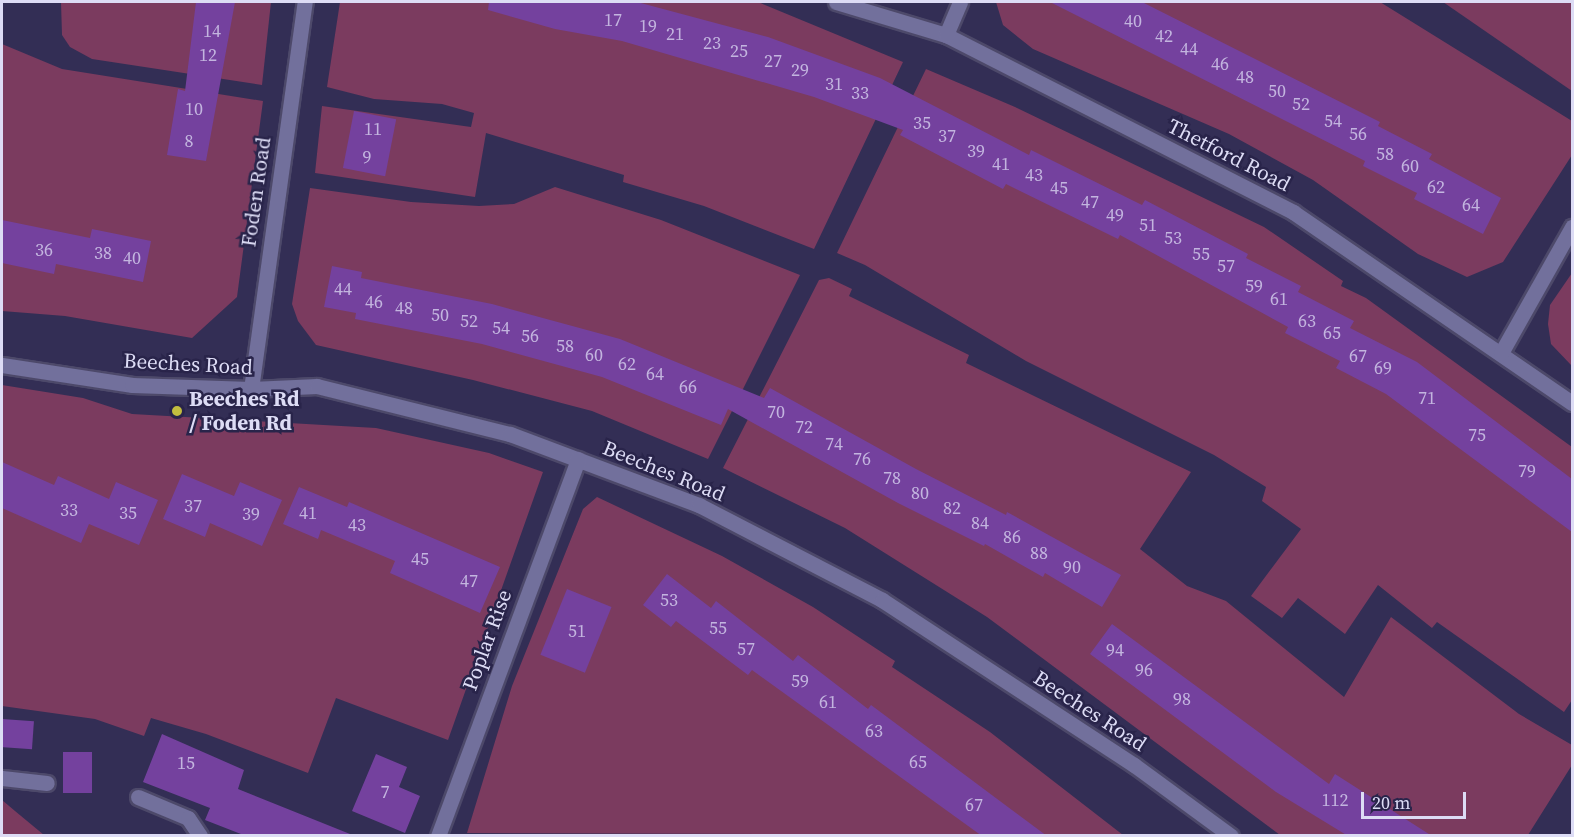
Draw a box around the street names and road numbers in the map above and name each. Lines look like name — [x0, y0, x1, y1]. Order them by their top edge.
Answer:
street label: Thetford Road — [1163, 113, 1295, 197]
street label: Foden Road — [236, 135, 276, 249]
street label: Beeches Road — [123, 348, 253, 380]
street label: Beeches Road — [599, 435, 729, 507]
street label: Poplar Rise — [457, 586, 517, 694]
street label: Beeches Road — [1029, 665, 1151, 757]

